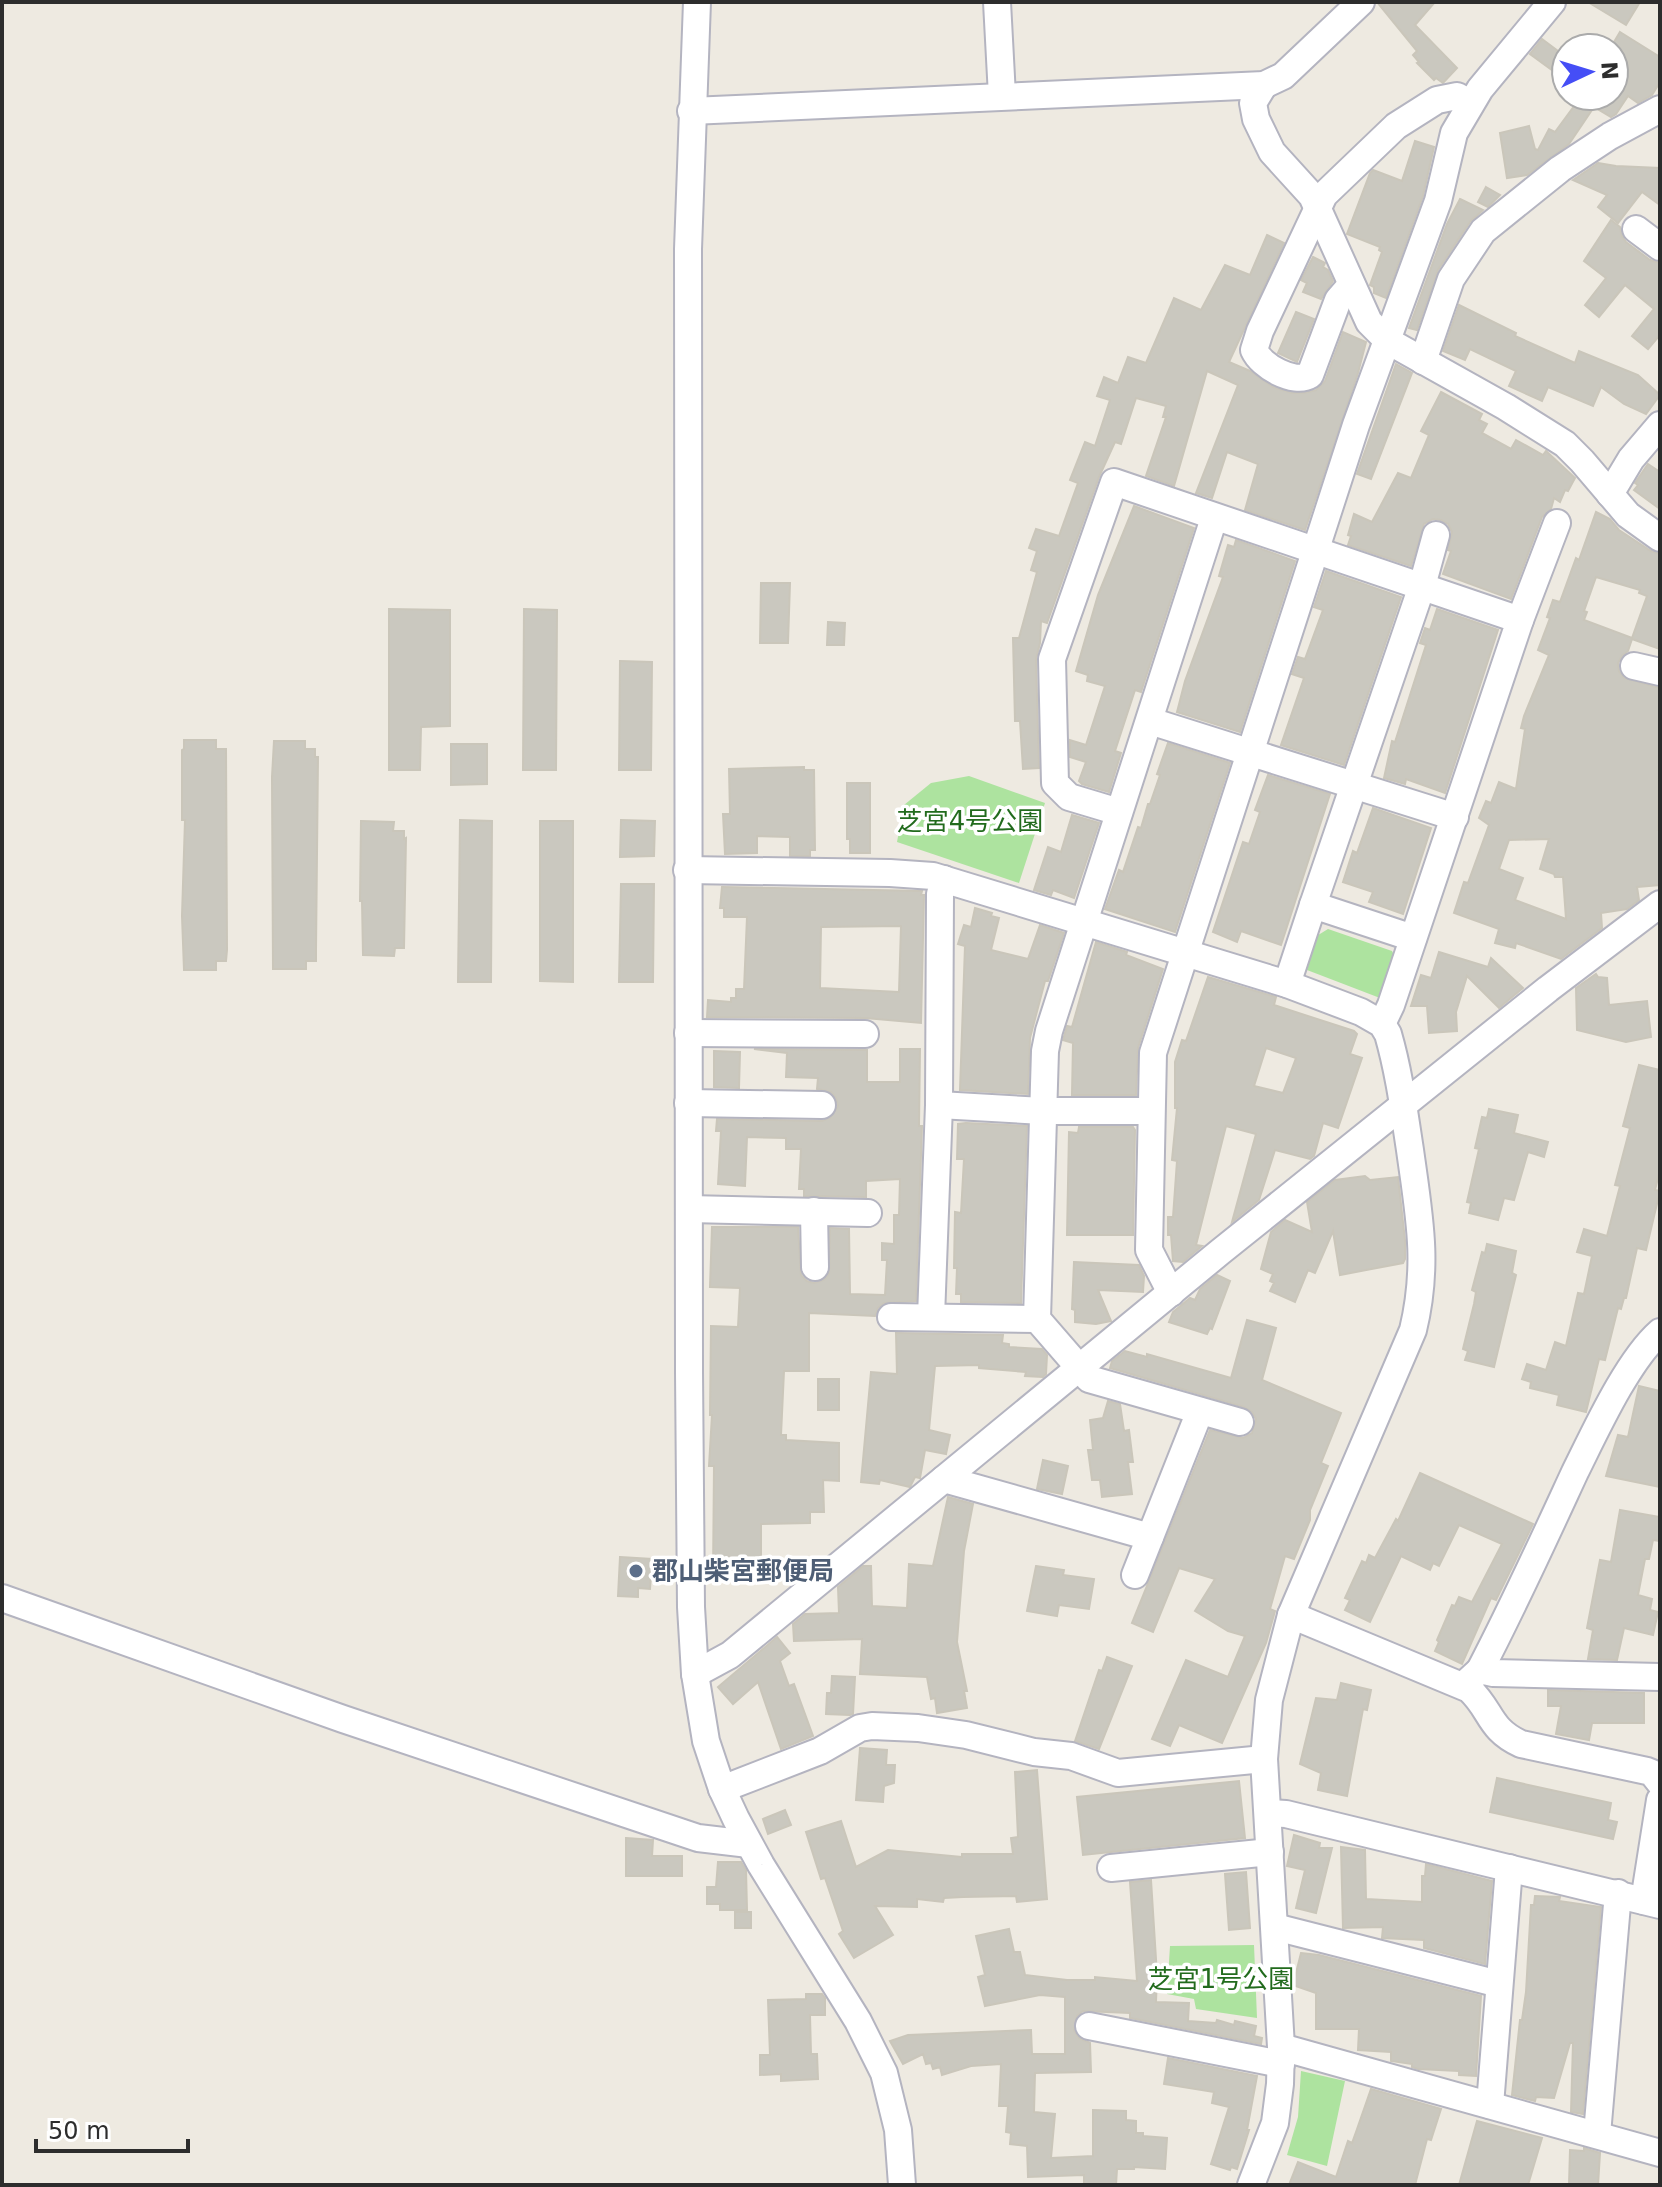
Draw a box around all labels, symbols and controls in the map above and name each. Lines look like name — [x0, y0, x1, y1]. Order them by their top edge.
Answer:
north arrow — [1550, 32, 1630, 112]
text: N — [1596, 61, 1623, 81]
park label: 芝宮4号公園 — [897, 806, 1043, 836]
place label: 郡山柴宮郵便局 — [652, 1556, 834, 1586]
marker: 郡山柴宮郵便局 — [627, 1562, 645, 1580]
park label: 芝宮1号公園 — [1148, 1964, 1294, 1994]
scale bar — [36, 2103, 188, 2153]
text: 50 m — [48, 2117, 110, 2145]

